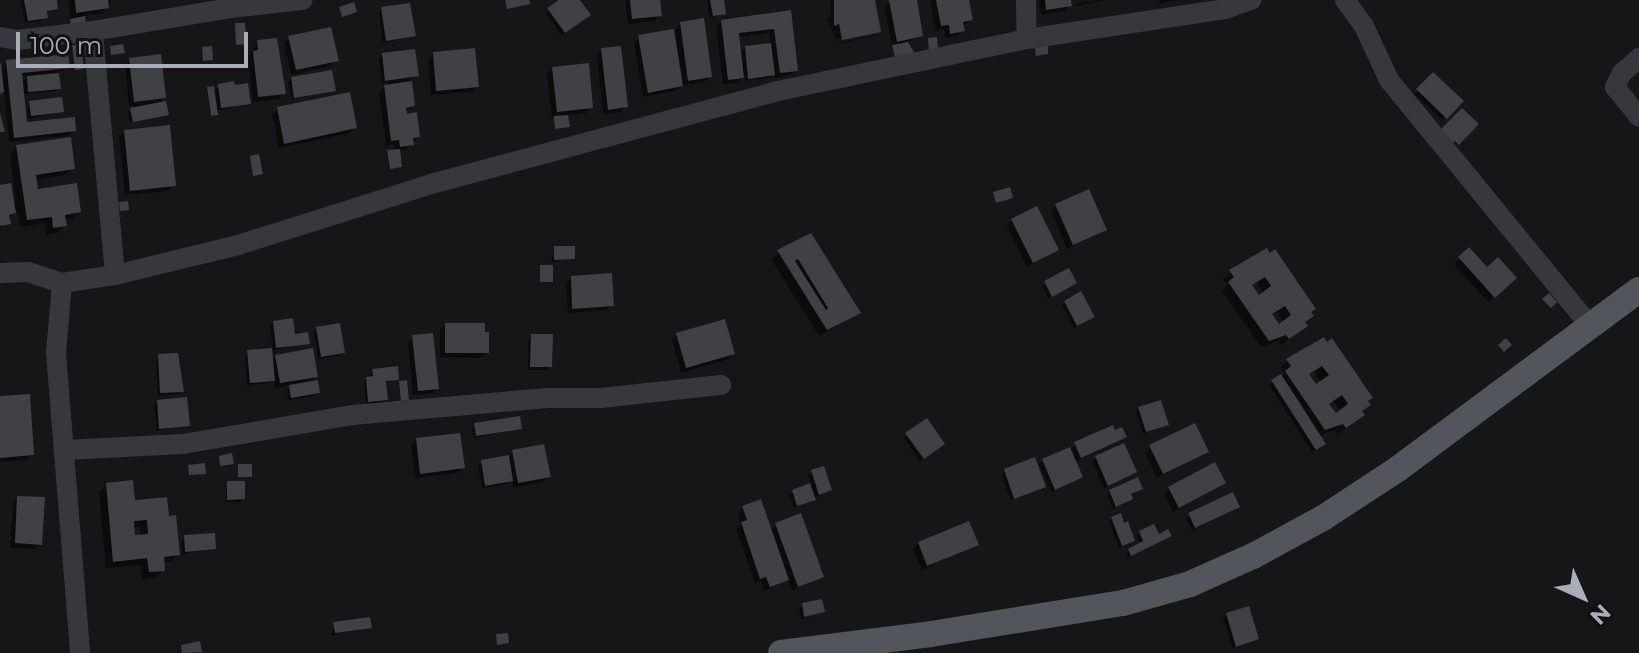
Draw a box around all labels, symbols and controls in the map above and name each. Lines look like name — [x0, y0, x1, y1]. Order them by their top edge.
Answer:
scale bar — [20, 16, 252, 66]
text: 100 m — [30, 31, 102, 60]
north arrow — [1543, 557, 1623, 637]
text: N — [1584, 598, 1616, 630]

